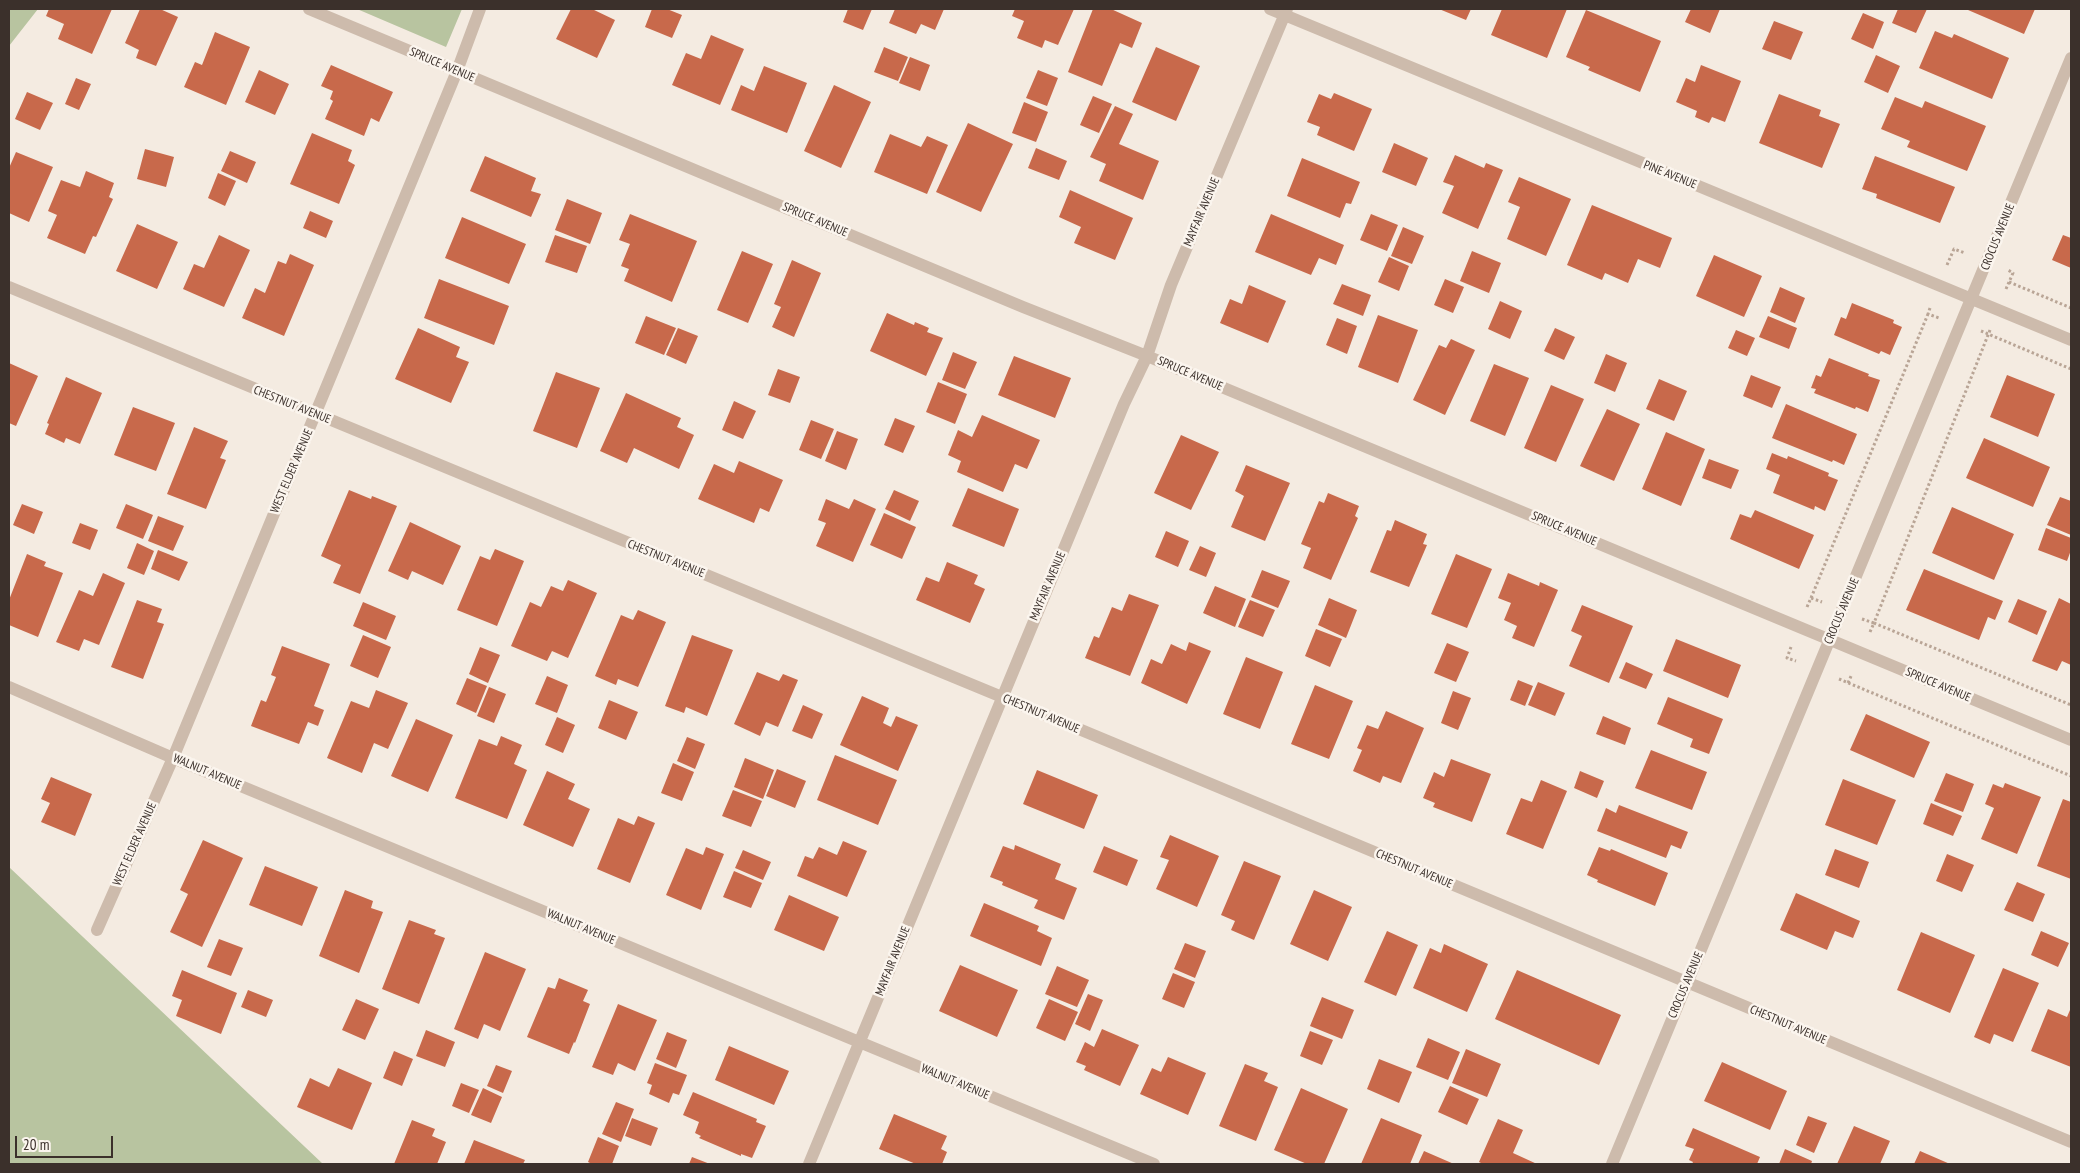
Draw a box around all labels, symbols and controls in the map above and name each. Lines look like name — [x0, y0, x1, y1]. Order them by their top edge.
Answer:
street label: SPRUCE AVENUE — [407, 45, 477, 85]
street label: PINE AVENUE — [1641, 158, 1699, 192]
street label: MAYFAIR AVENUE — [1181, 175, 1223, 249]
street label: SPRUCE AVENUE — [780, 200, 850, 240]
street label: CROCUS AVENUE — [1978, 202, 2018, 272]
street label: SPRUCE AVENUE — [1155, 354, 1225, 394]
street label: CHESTNUT AVENUE — [251, 383, 333, 427]
street label: WEST ELDER AVENUE — [268, 427, 316, 515]
street label: SPRUCE AVENUE — [1529, 509, 1599, 549]
street label: CHESTNUT AVENUE — [625, 537, 707, 581]
street label: MAYFAIR AVENUE — [1027, 549, 1069, 623]
street label: CROCUS AVENUE — [1822, 576, 1862, 646]
street label: SPRUCE AVENUE — [1903, 665, 1973, 705]
street label: CHESTNUT AVENUE — [1000, 691, 1082, 737]
street label: WALNUT AVENUE — [171, 751, 243, 793]
street label: WEST ELDER AVENUE — [110, 800, 160, 888]
street label: CHESTNUT AVENUE — [1373, 846, 1455, 892]
street label: WALNUT AVENUE — [545, 906, 617, 948]
street label: MAYFAIR AVENUE — [873, 924, 913, 998]
street label: CROCUS AVENUE — [1666, 950, 1706, 1020]
street label: CHESTNUT AVENUE — [1747, 1002, 1829, 1048]
street label: WALNUT AVENUE — [919, 1061, 991, 1103]
scale bar — [18, 1126, 115, 1158]
text: 20 m — [23, 1135, 49, 1154]

